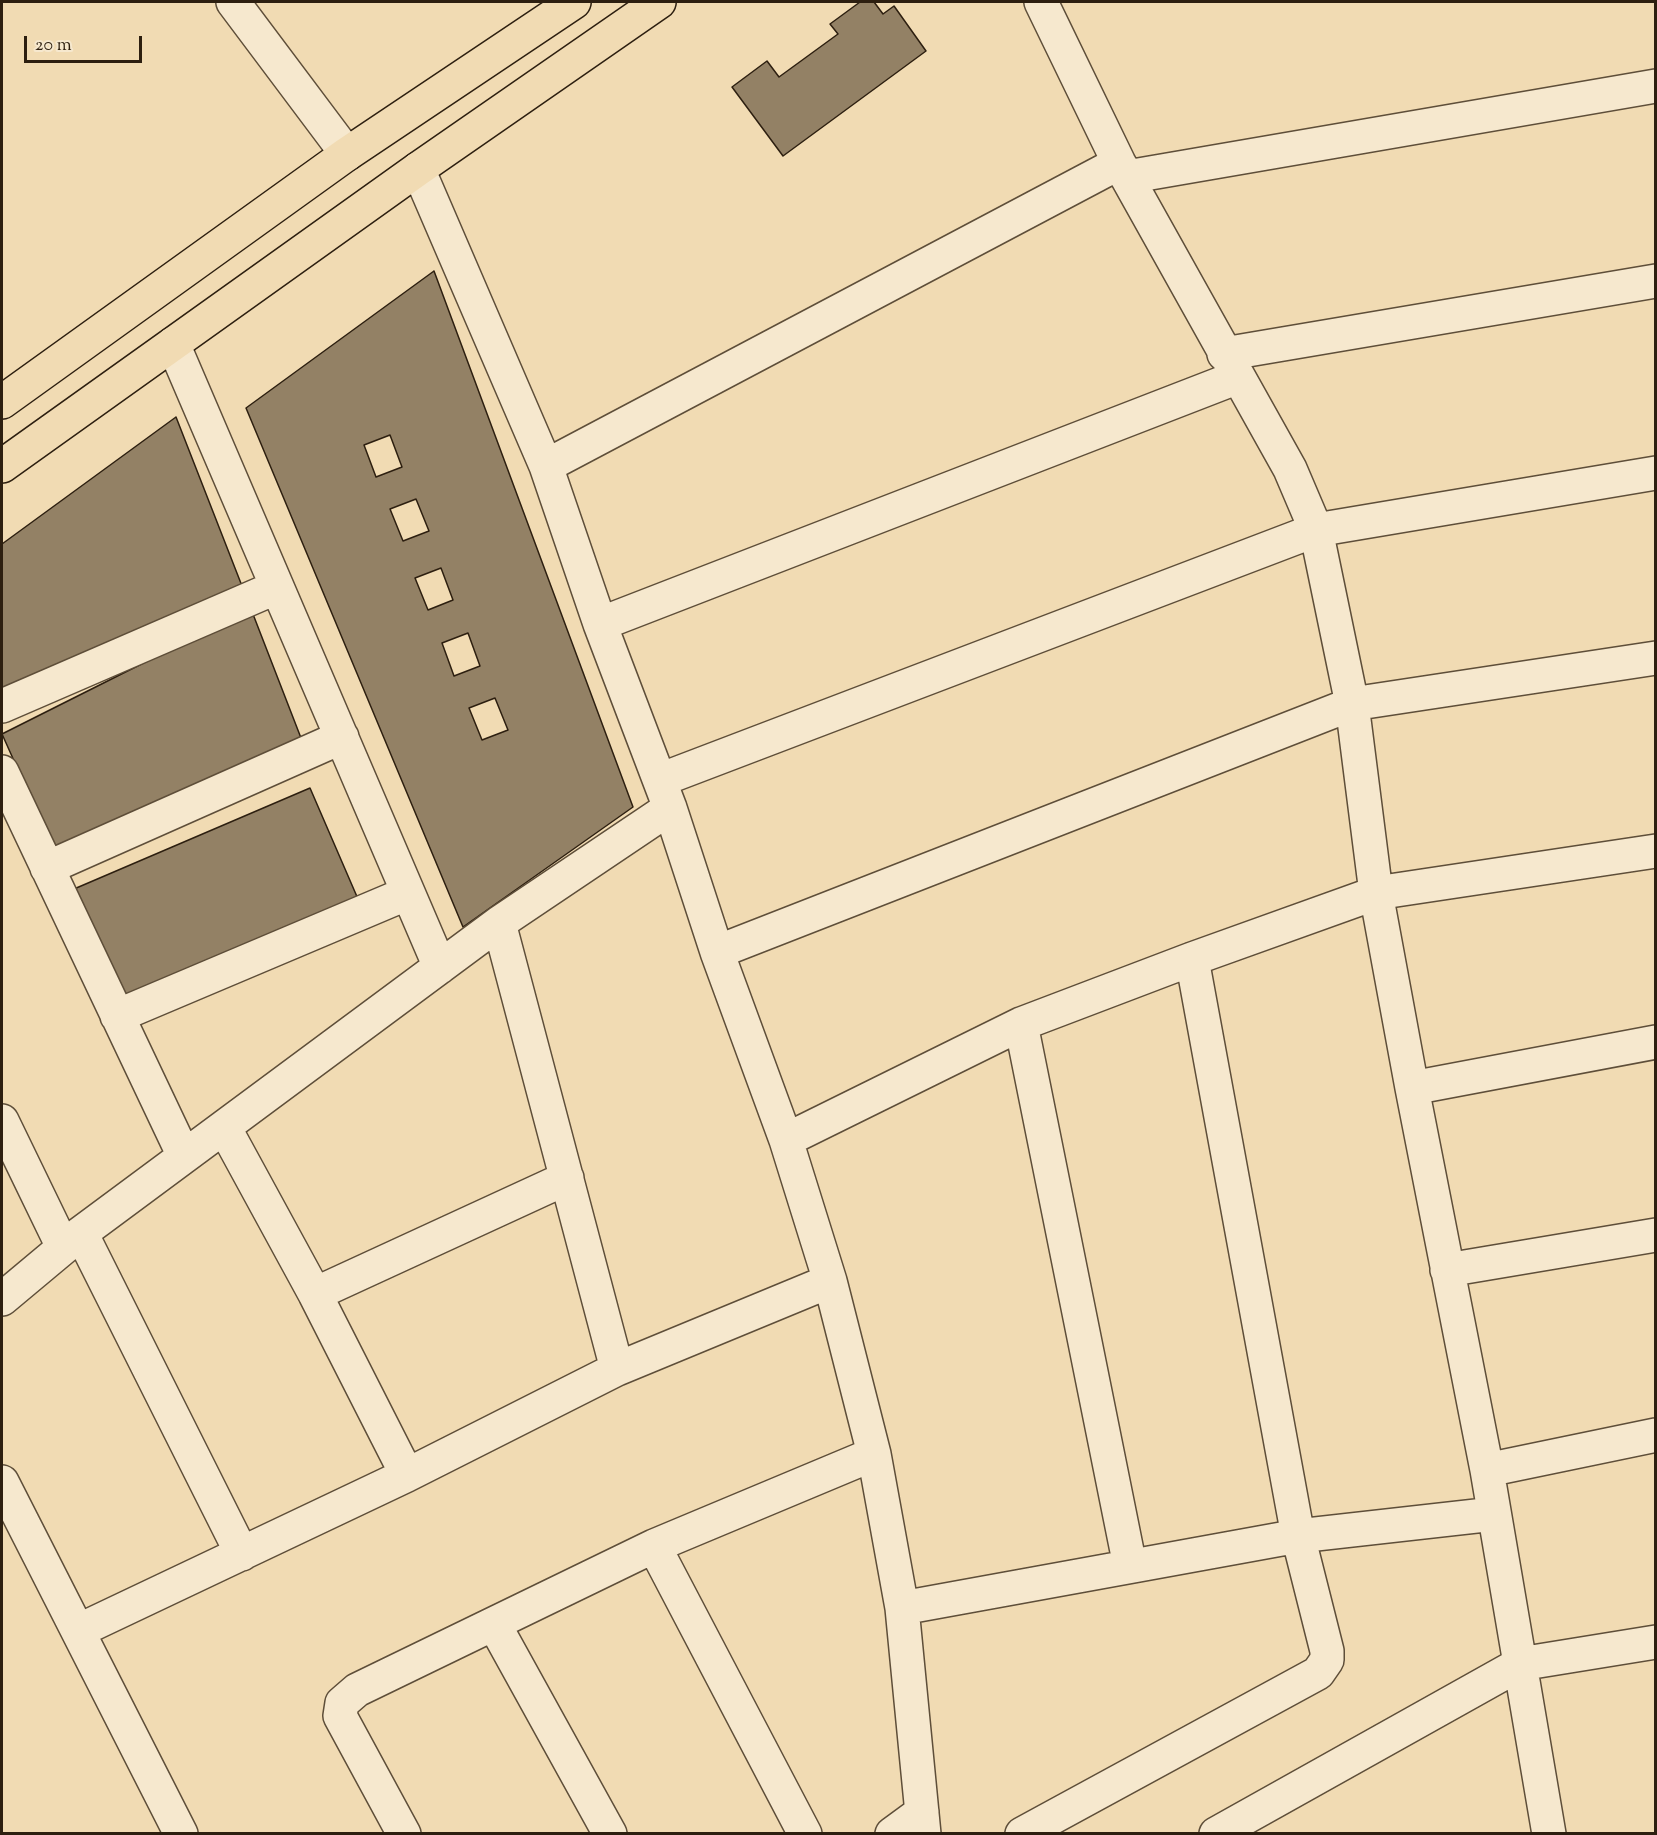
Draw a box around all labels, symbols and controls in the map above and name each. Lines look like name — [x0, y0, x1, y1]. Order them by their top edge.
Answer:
scale bar — [27, 24, 146, 62]
text: 20 m — [35, 33, 72, 59]

